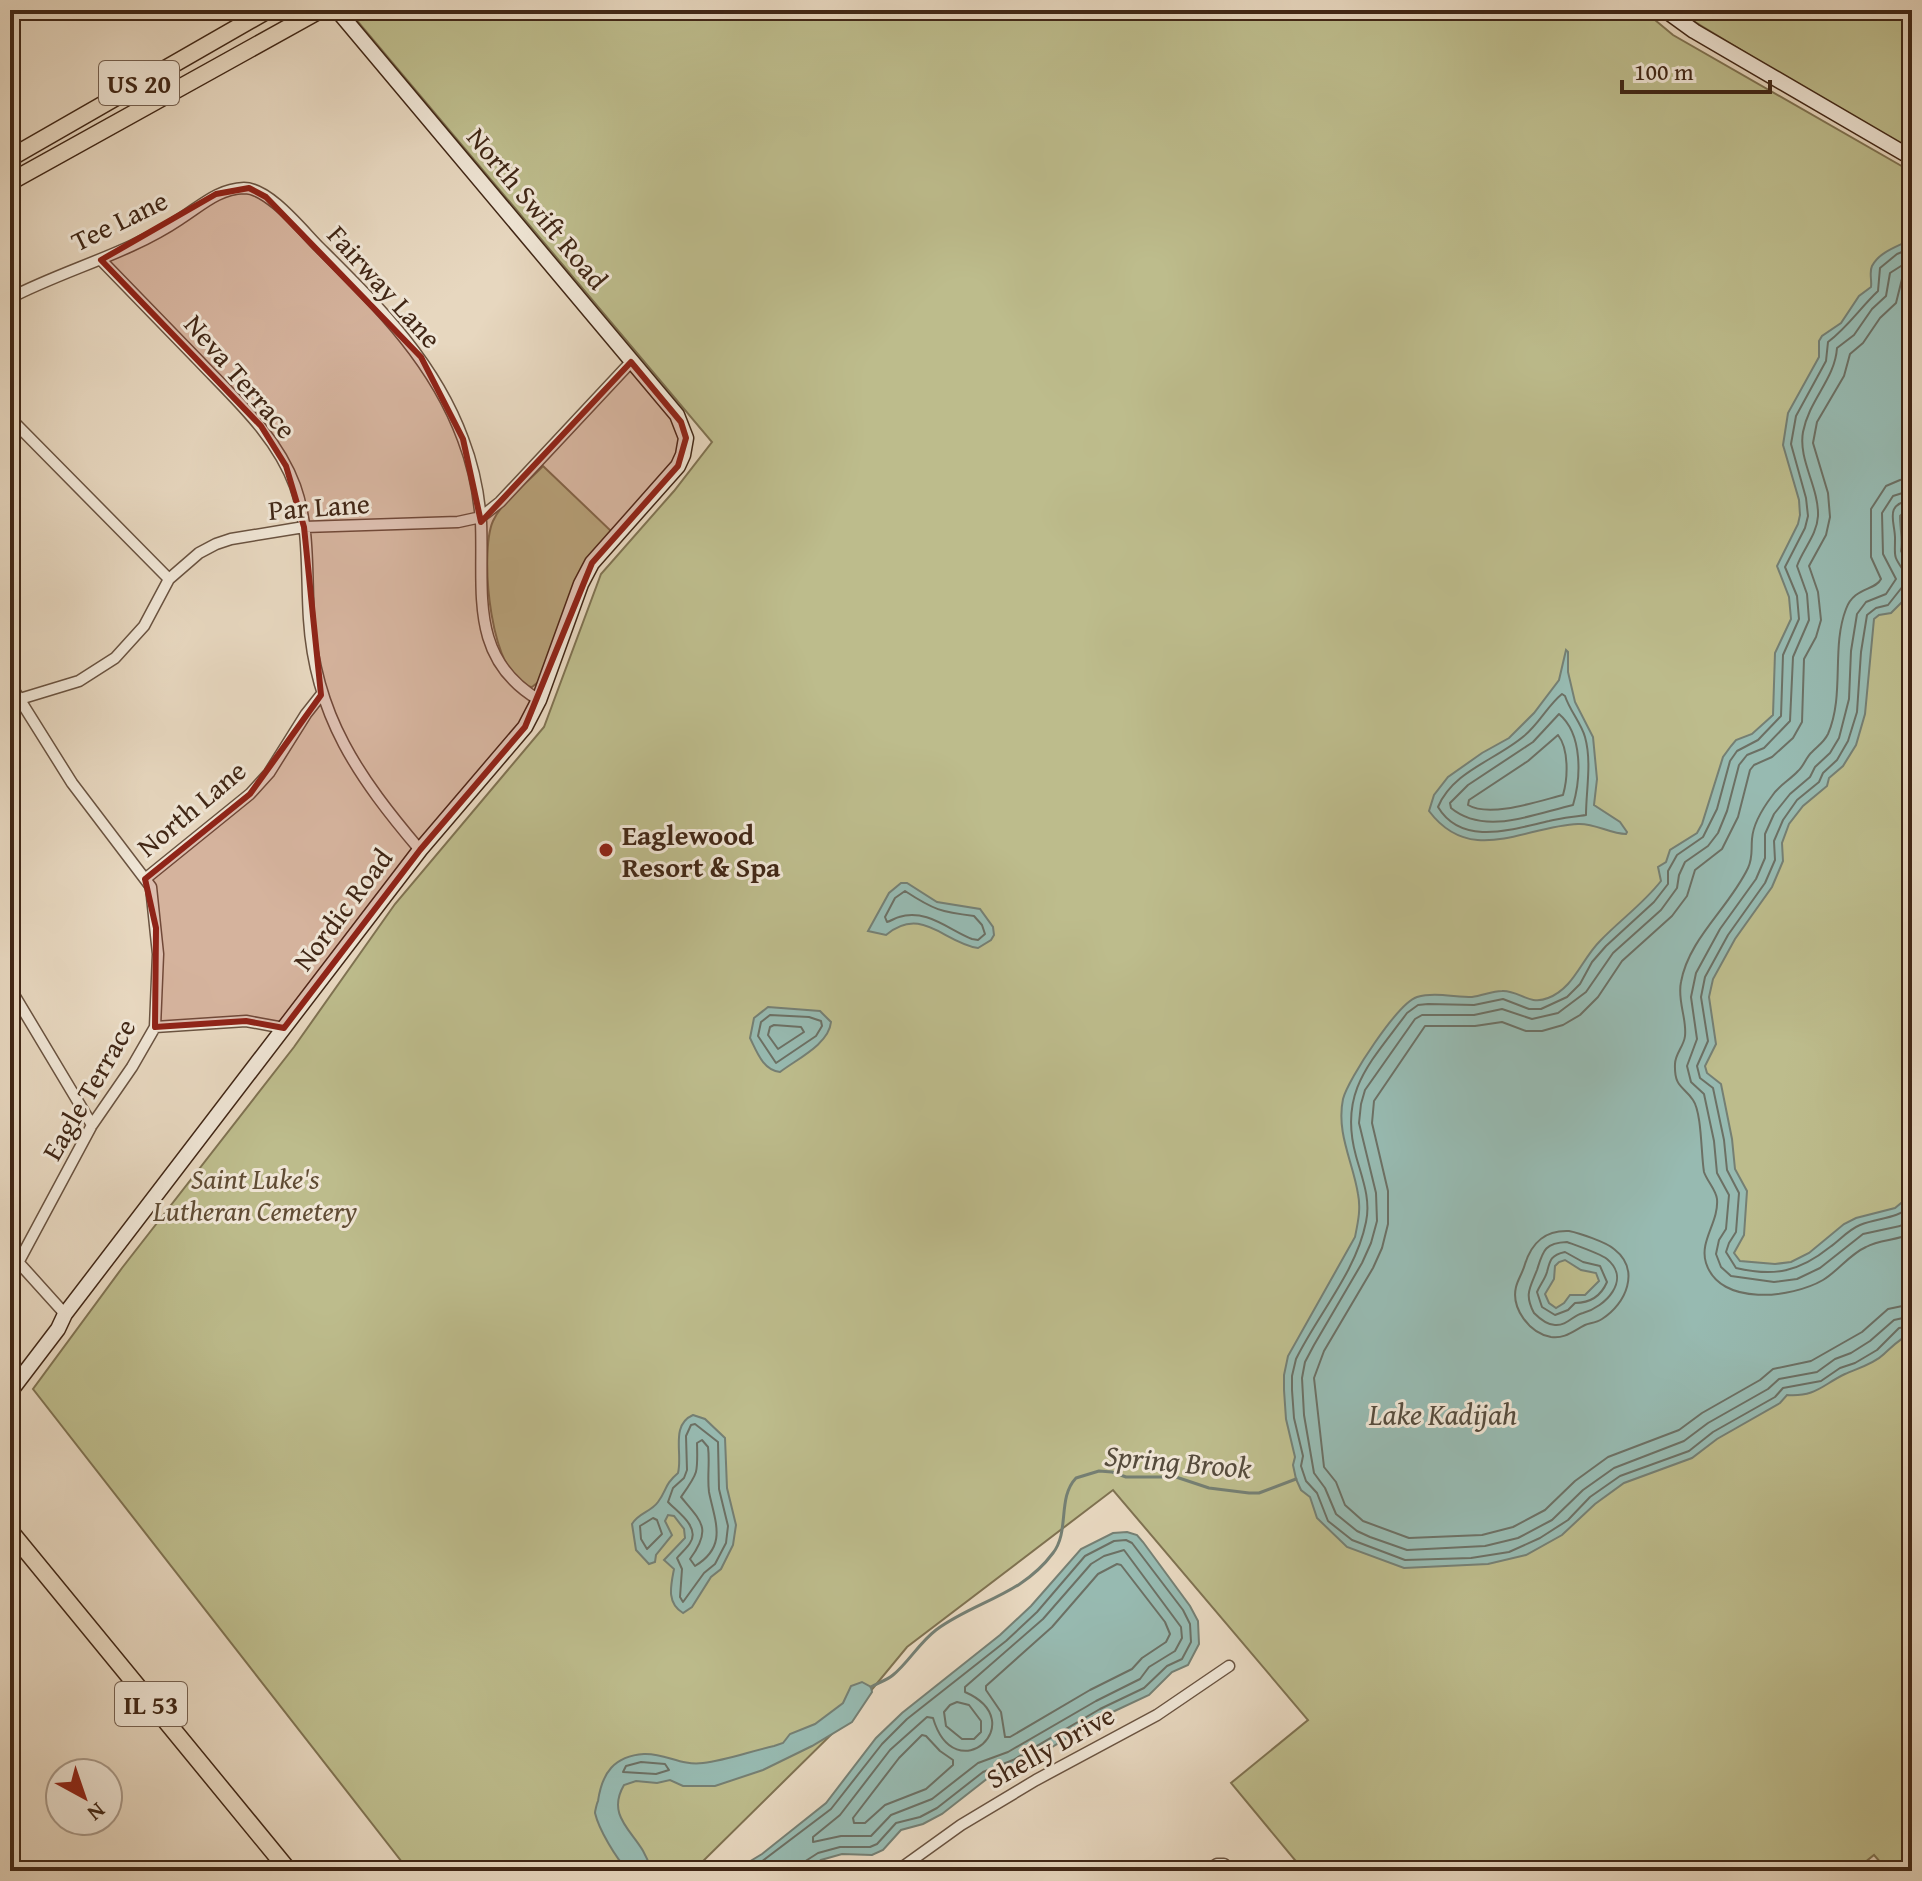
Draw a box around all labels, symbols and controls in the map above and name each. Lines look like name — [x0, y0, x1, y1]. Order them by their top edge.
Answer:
scale bar — [1622, 44, 1770, 94]
text: 100 m — [1634, 54, 1694, 89]
road number: US 20 — [99, 61, 179, 105]
street label: North Swift Road — [458, 118, 618, 298]
street label: Tee Lane — [64, 179, 174, 261]
street label: Fairway Lane — [318, 215, 452, 357]
street label: Neva Terrace — [175, 305, 307, 447]
street label: Par Lane — [267, 482, 371, 530]
street label: North Lane — [127, 750, 255, 866]
place label: Eaglewood Resort & Spa — [622, 814, 781, 887]
street label: Nordic Road — [282, 839, 402, 979]
marker: Eaglewood Resort & Spa — [597, 841, 615, 859]
street label: Eagle Terrace — [31, 1010, 145, 1168]
park label: Saint Luke's Lutheran Cemetery — [152, 1158, 357, 1231]
water label: Lake Kadijah — [1368, 1392, 1517, 1436]
water label: Spring Brook — [1103, 1433, 1254, 1489]
road number: IL 53 — [115, 1682, 187, 1726]
street label: Shelly Drive — [978, 1694, 1122, 1798]
north arrow — [44, 1757, 124, 1837]
text: N — [81, 1795, 113, 1829]

